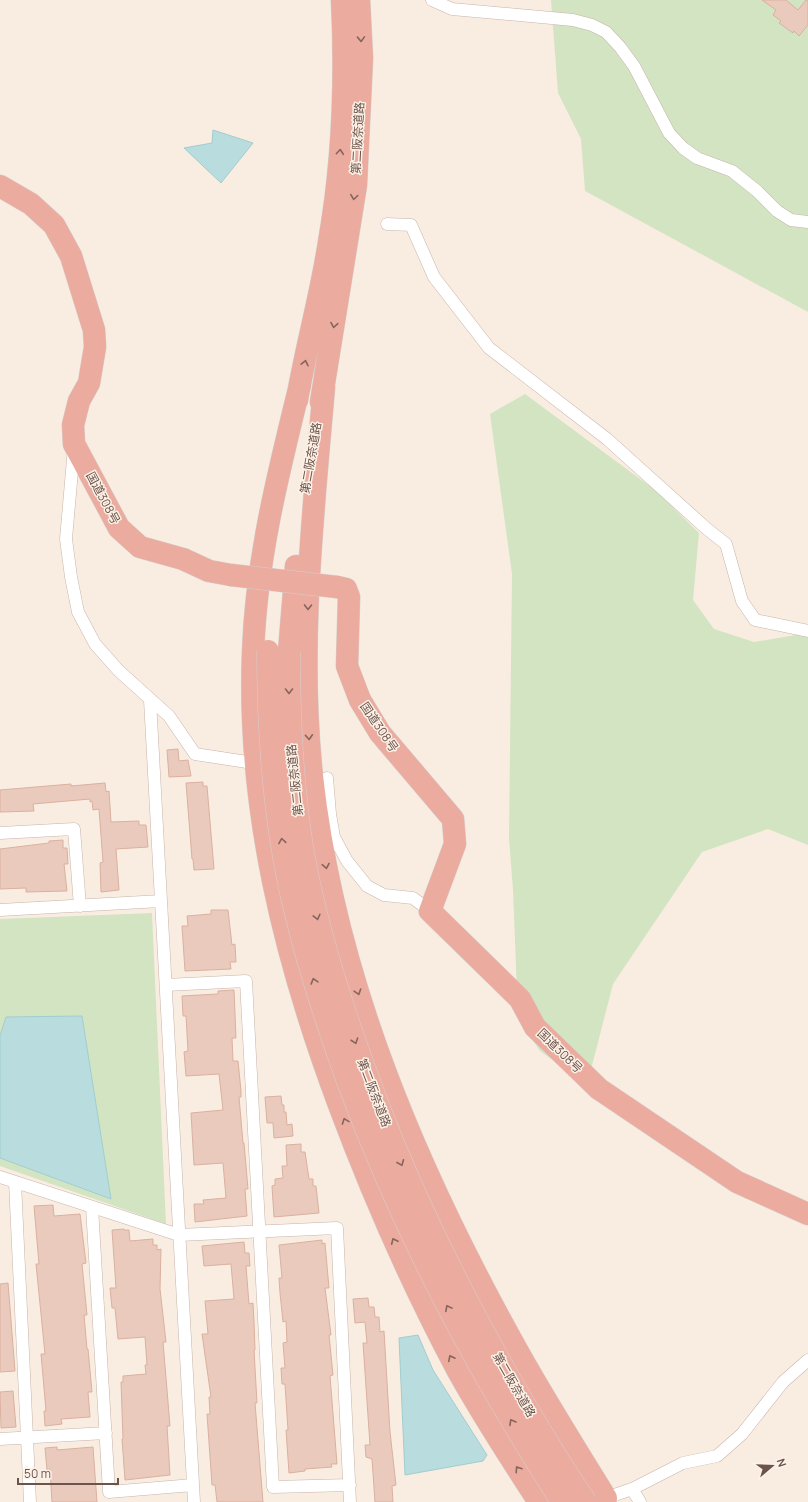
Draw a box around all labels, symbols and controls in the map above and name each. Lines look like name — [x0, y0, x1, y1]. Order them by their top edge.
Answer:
one-way arrow — [357, 36, 365, 42]
street label: 第二阪奈道路 — [347, 102, 368, 174]
one-way arrow — [335, 149, 344, 155]
one-way arrow — [350, 194, 359, 200]
one-way arrow — [330, 322, 339, 328]
one-way arrow — [300, 359, 308, 366]
street label: 第二阪奈道路 — [296, 421, 325, 495]
street label: 国道308号 — [83, 469, 124, 527]
one-way arrow — [304, 604, 312, 610]
one-way arrow — [285, 688, 293, 694]
street label: 国道308号 — [356, 698, 402, 755]
one-way arrow — [305, 734, 313, 740]
street label: 第二阪奈道路 — [282, 743, 307, 817]
one-way arrow — [278, 838, 286, 844]
one-way arrow — [321, 863, 330, 869]
one-way arrow — [312, 913, 321, 920]
one-way arrow — [310, 978, 319, 985]
one-way arrow — [353, 988, 362, 995]
street label: 国道308号 — [534, 1025, 587, 1077]
one-way arrow — [350, 1038, 358, 1045]
street label: 第二阪奈道路 — [354, 1056, 395, 1129]
one-way arrow — [341, 1117, 349, 1124]
one-way arrow — [396, 1158, 404, 1166]
one-way arrow — [391, 1237, 399, 1245]
one-way arrow — [445, 1305, 453, 1312]
street label: 第二阪奈道路 — [489, 1349, 540, 1420]
one-way arrow — [449, 1354, 456, 1362]
one-way arrow — [509, 1419, 516, 1426]
north arrow — [752, 1446, 792, 1486]
text: N — [774, 1456, 790, 1469]
scale bar — [18, 1460, 118, 1486]
text: 50 m — [24, 1465, 51, 1482]
one-way arrow — [515, 1466, 523, 1473]

